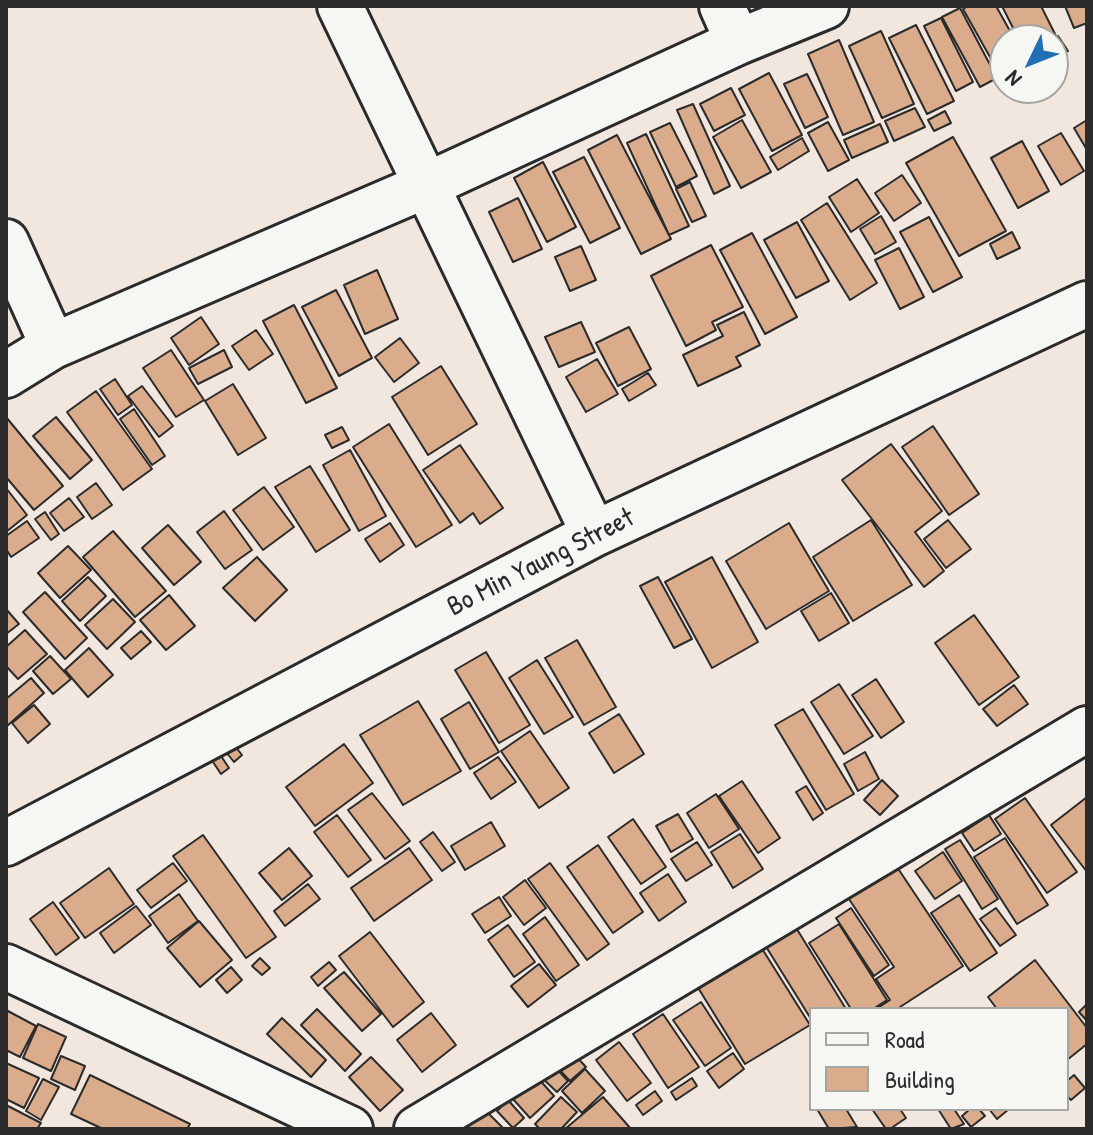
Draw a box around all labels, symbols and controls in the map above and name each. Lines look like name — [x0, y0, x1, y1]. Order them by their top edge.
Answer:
north arrow — [989, 24, 1069, 104]
text: N — [998, 64, 1028, 94]
street label: Bo Min Yaung Street — [442, 501, 640, 625]
legend — [809, 1007, 1069, 1111]
text: Road — [885, 1023, 924, 1055]
text: Building — [885, 1063, 955, 1095]

